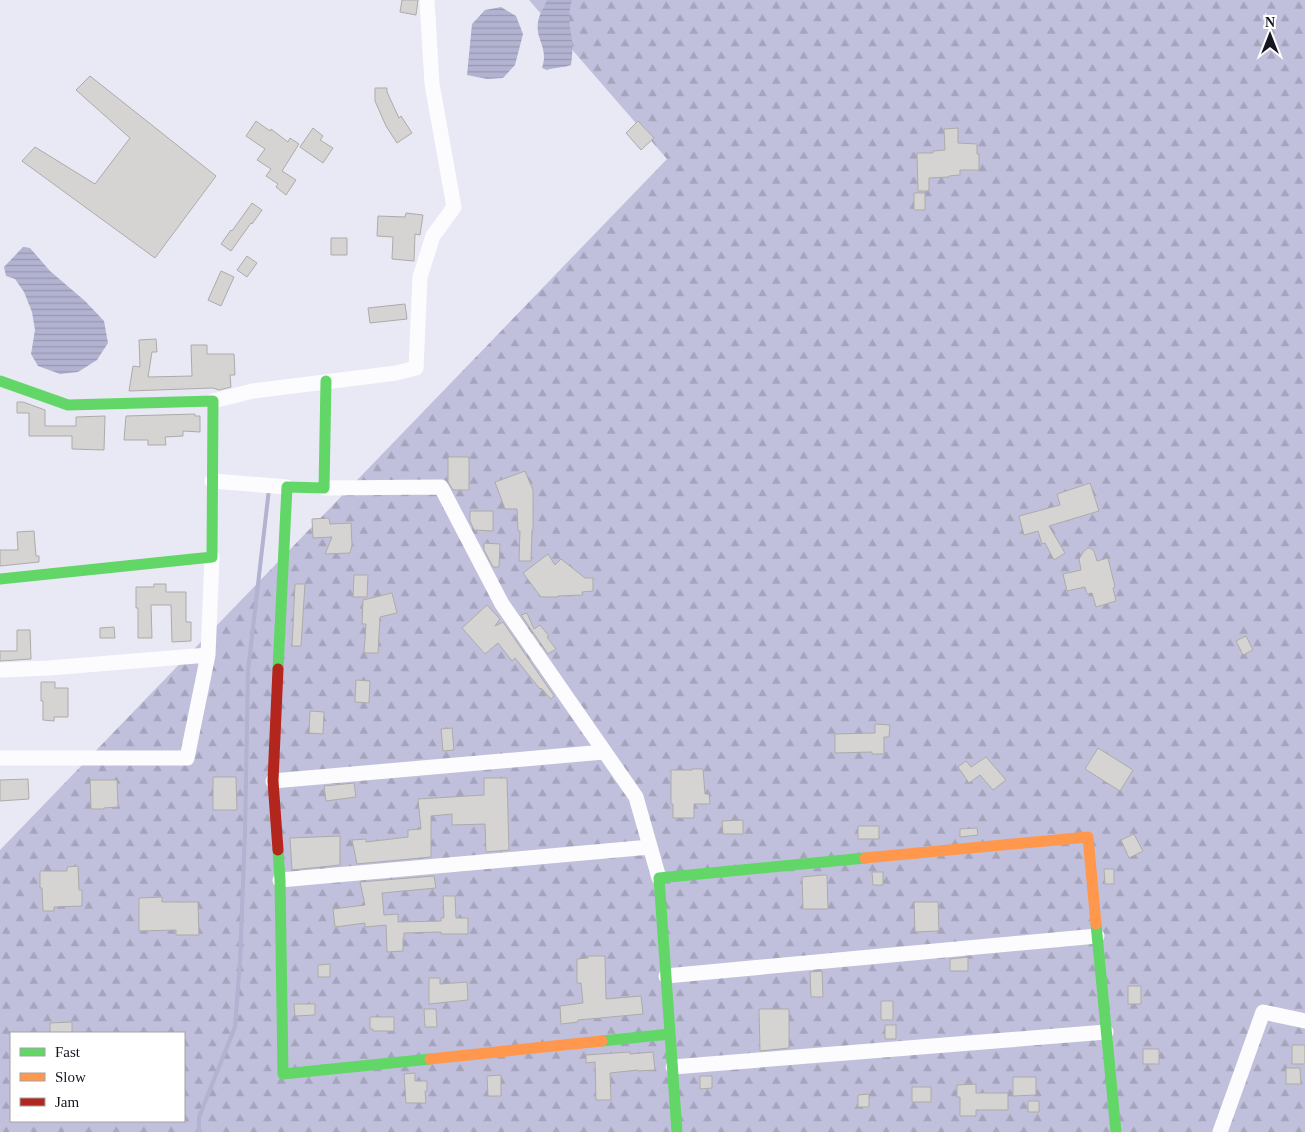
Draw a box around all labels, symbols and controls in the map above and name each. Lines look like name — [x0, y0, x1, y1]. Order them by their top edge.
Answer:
north arrow — [1245, 10, 1295, 60]
text: N — [1265, 15, 1275, 30]
legend — [10, 1032, 185, 1122]
text: Fast — [55, 1044, 81, 1060]
text: Slow — [55, 1069, 86, 1085]
text: Jam — [55, 1094, 79, 1110]

